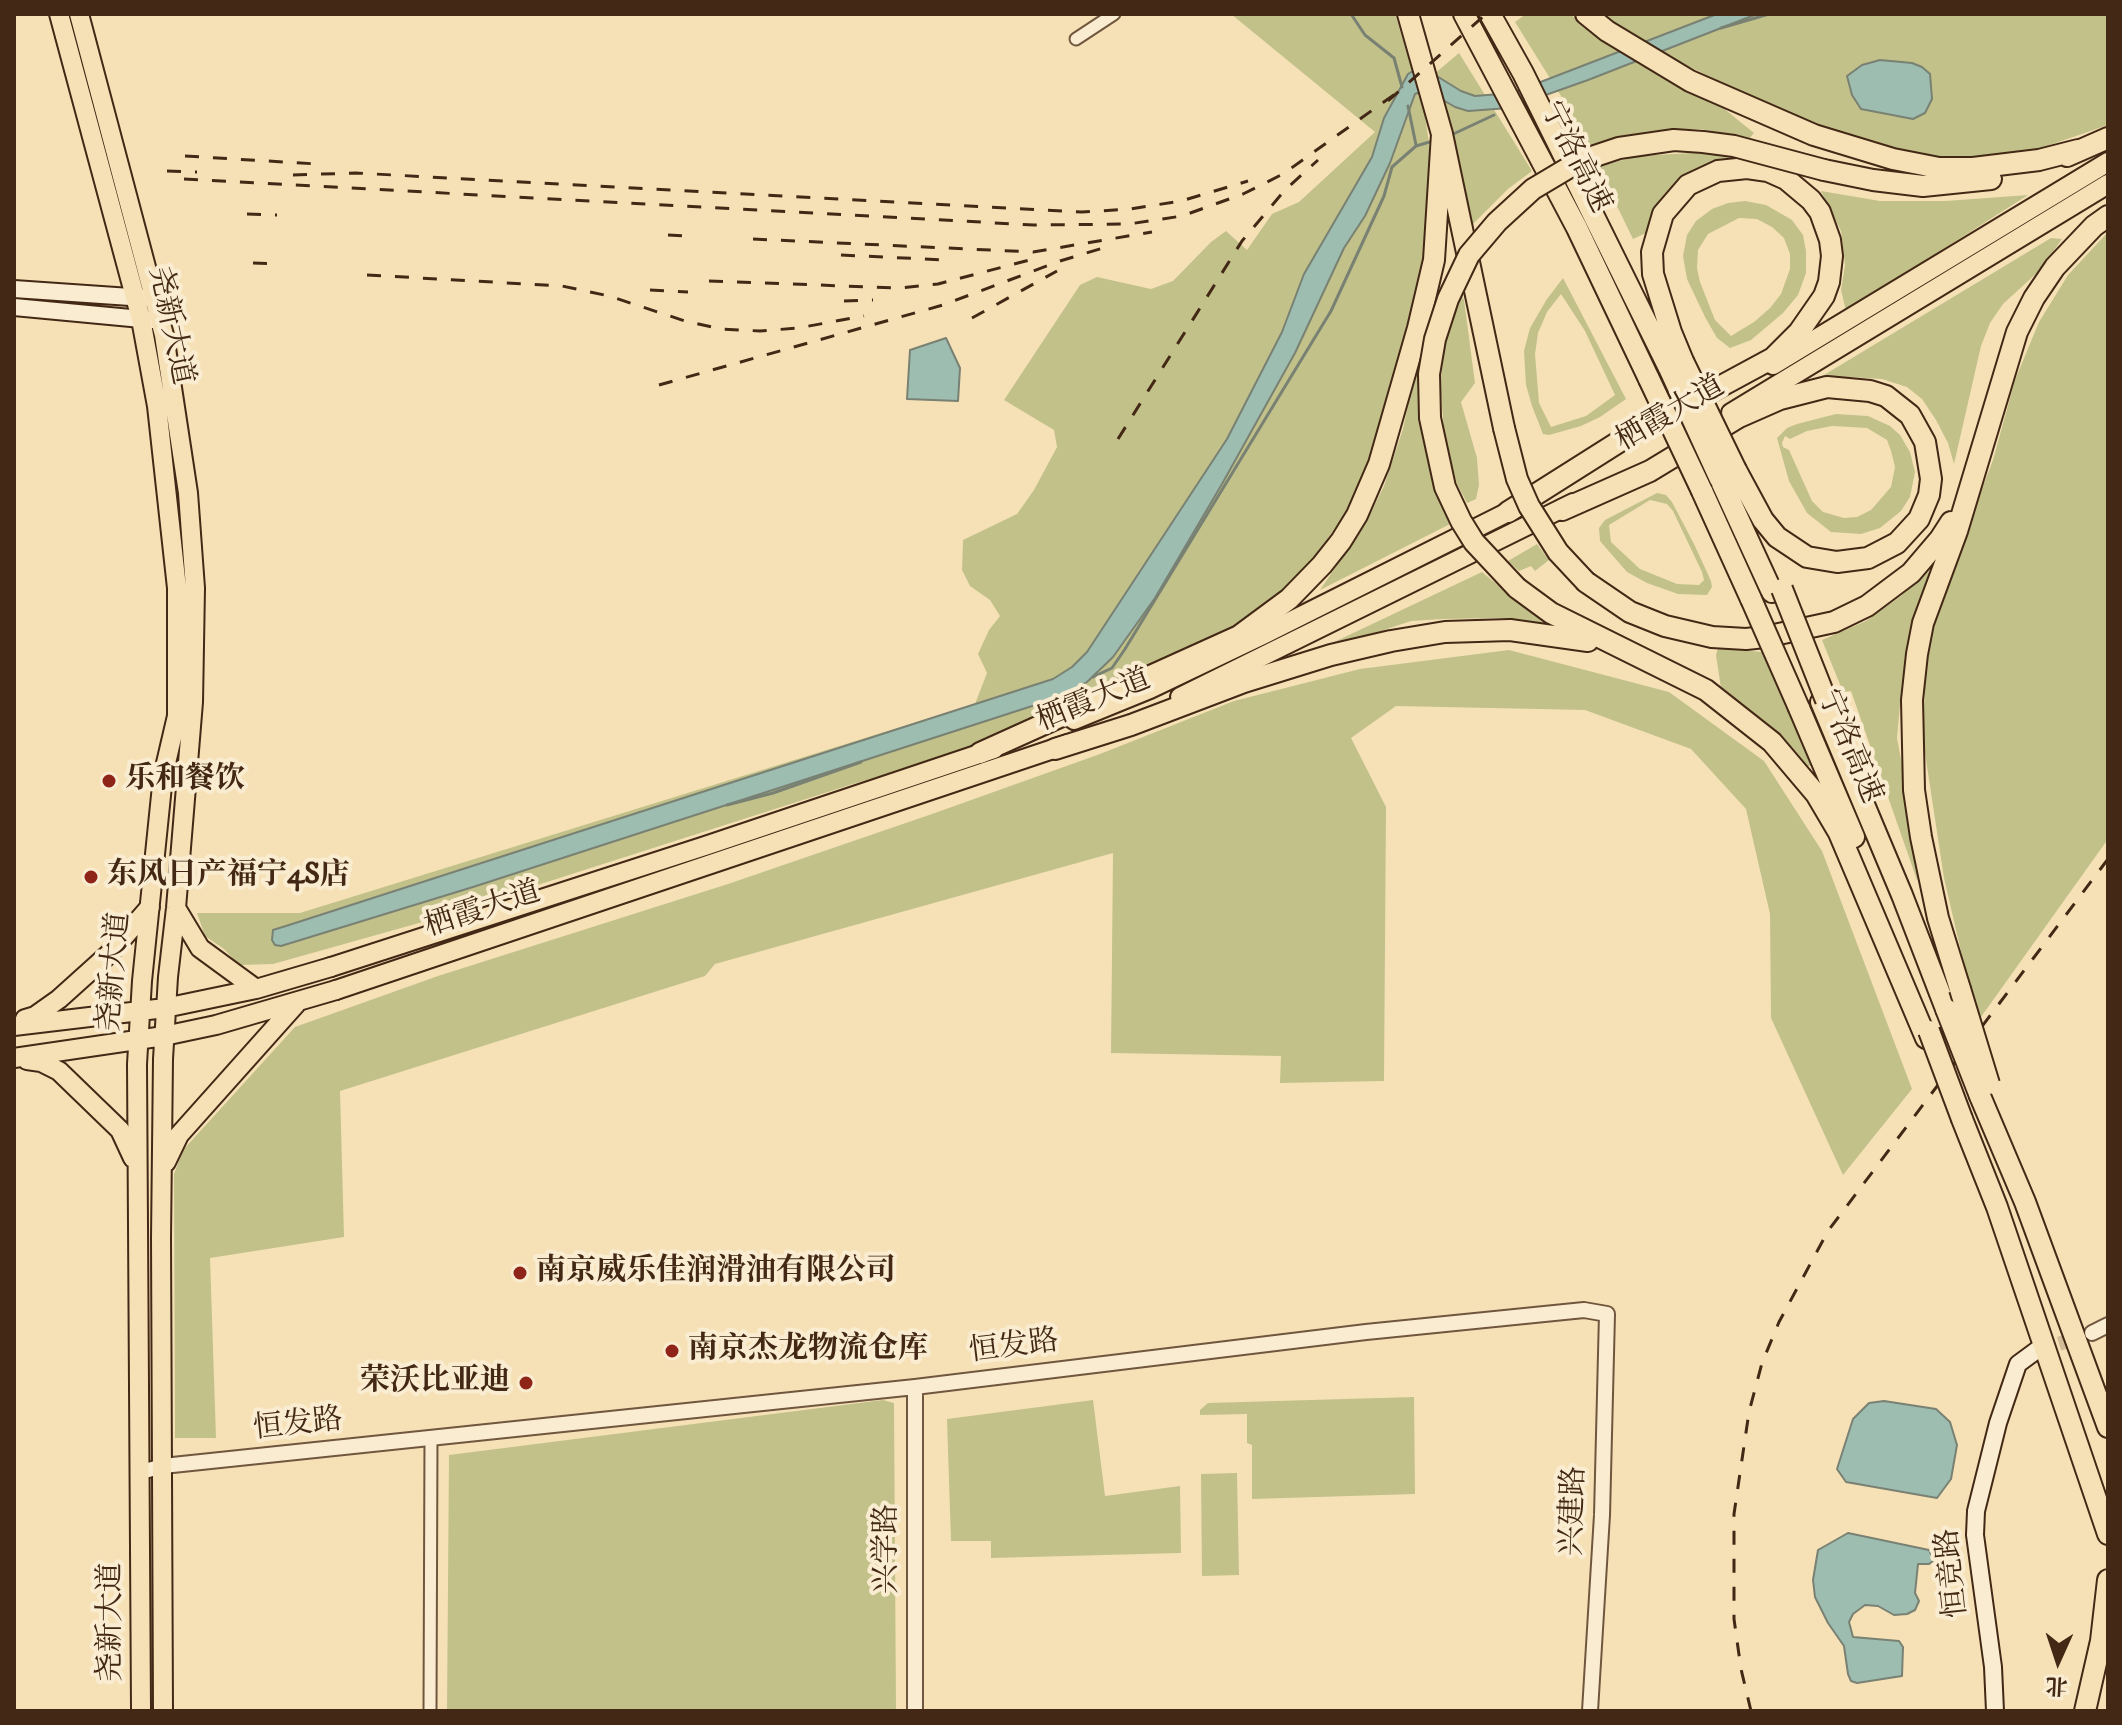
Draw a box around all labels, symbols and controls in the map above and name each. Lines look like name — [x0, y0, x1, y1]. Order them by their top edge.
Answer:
street label: 宁洛高速 — [1531, 96, 1617, 220]
street label: 尧新大道 — [139, 264, 199, 388]
street label: 栖霞大道 — [1610, 369, 1732, 461]
street label: 栖霞大道 — [1032, 663, 1156, 741]
street label: 宁洛高速 — [1808, 685, 1888, 809]
place label: 乐和餐饮 — [125, 763, 245, 799]
marker: 乐和餐饮 — [100, 772, 118, 790]
place label: 东风日产福宁4S店 — [107, 859, 350, 895]
marker: 东风日产福宁4S店 — [82, 868, 100, 886]
street label: 栖霞大道 — [420, 875, 546, 947]
street label: 尧新大道 — [93, 911, 139, 1033]
place label: 南京威乐佳润滑油有限公司 — [536, 1255, 896, 1291]
marker: 南京威乐佳润滑油有限公司 — [511, 1264, 529, 1282]
street label: 恒发路 — [967, 1325, 1061, 1371]
place label: 南京杰龙物流仓库 — [688, 1333, 928, 1369]
marker: 南京杰龙物流仓库 — [663, 1342, 681, 1360]
place label: 荣沃比亚迪 — [360, 1365, 510, 1401]
marker: 荣沃比亚迪 — [517, 1374, 535, 1392]
street label: 恒发路 — [251, 1403, 345, 1449]
street label: 兴建路 — [1555, 1465, 1595, 1557]
street label: 兴学路 — [871, 1504, 907, 1594]
street label: 恒竞路 — [1931, 1526, 1977, 1620]
street label: 尧新大道 — [95, 1562, 131, 1682]
north arrow — [2018, 1621, 2098, 1701]
text: 北 — [2045, 1671, 2068, 1700]

